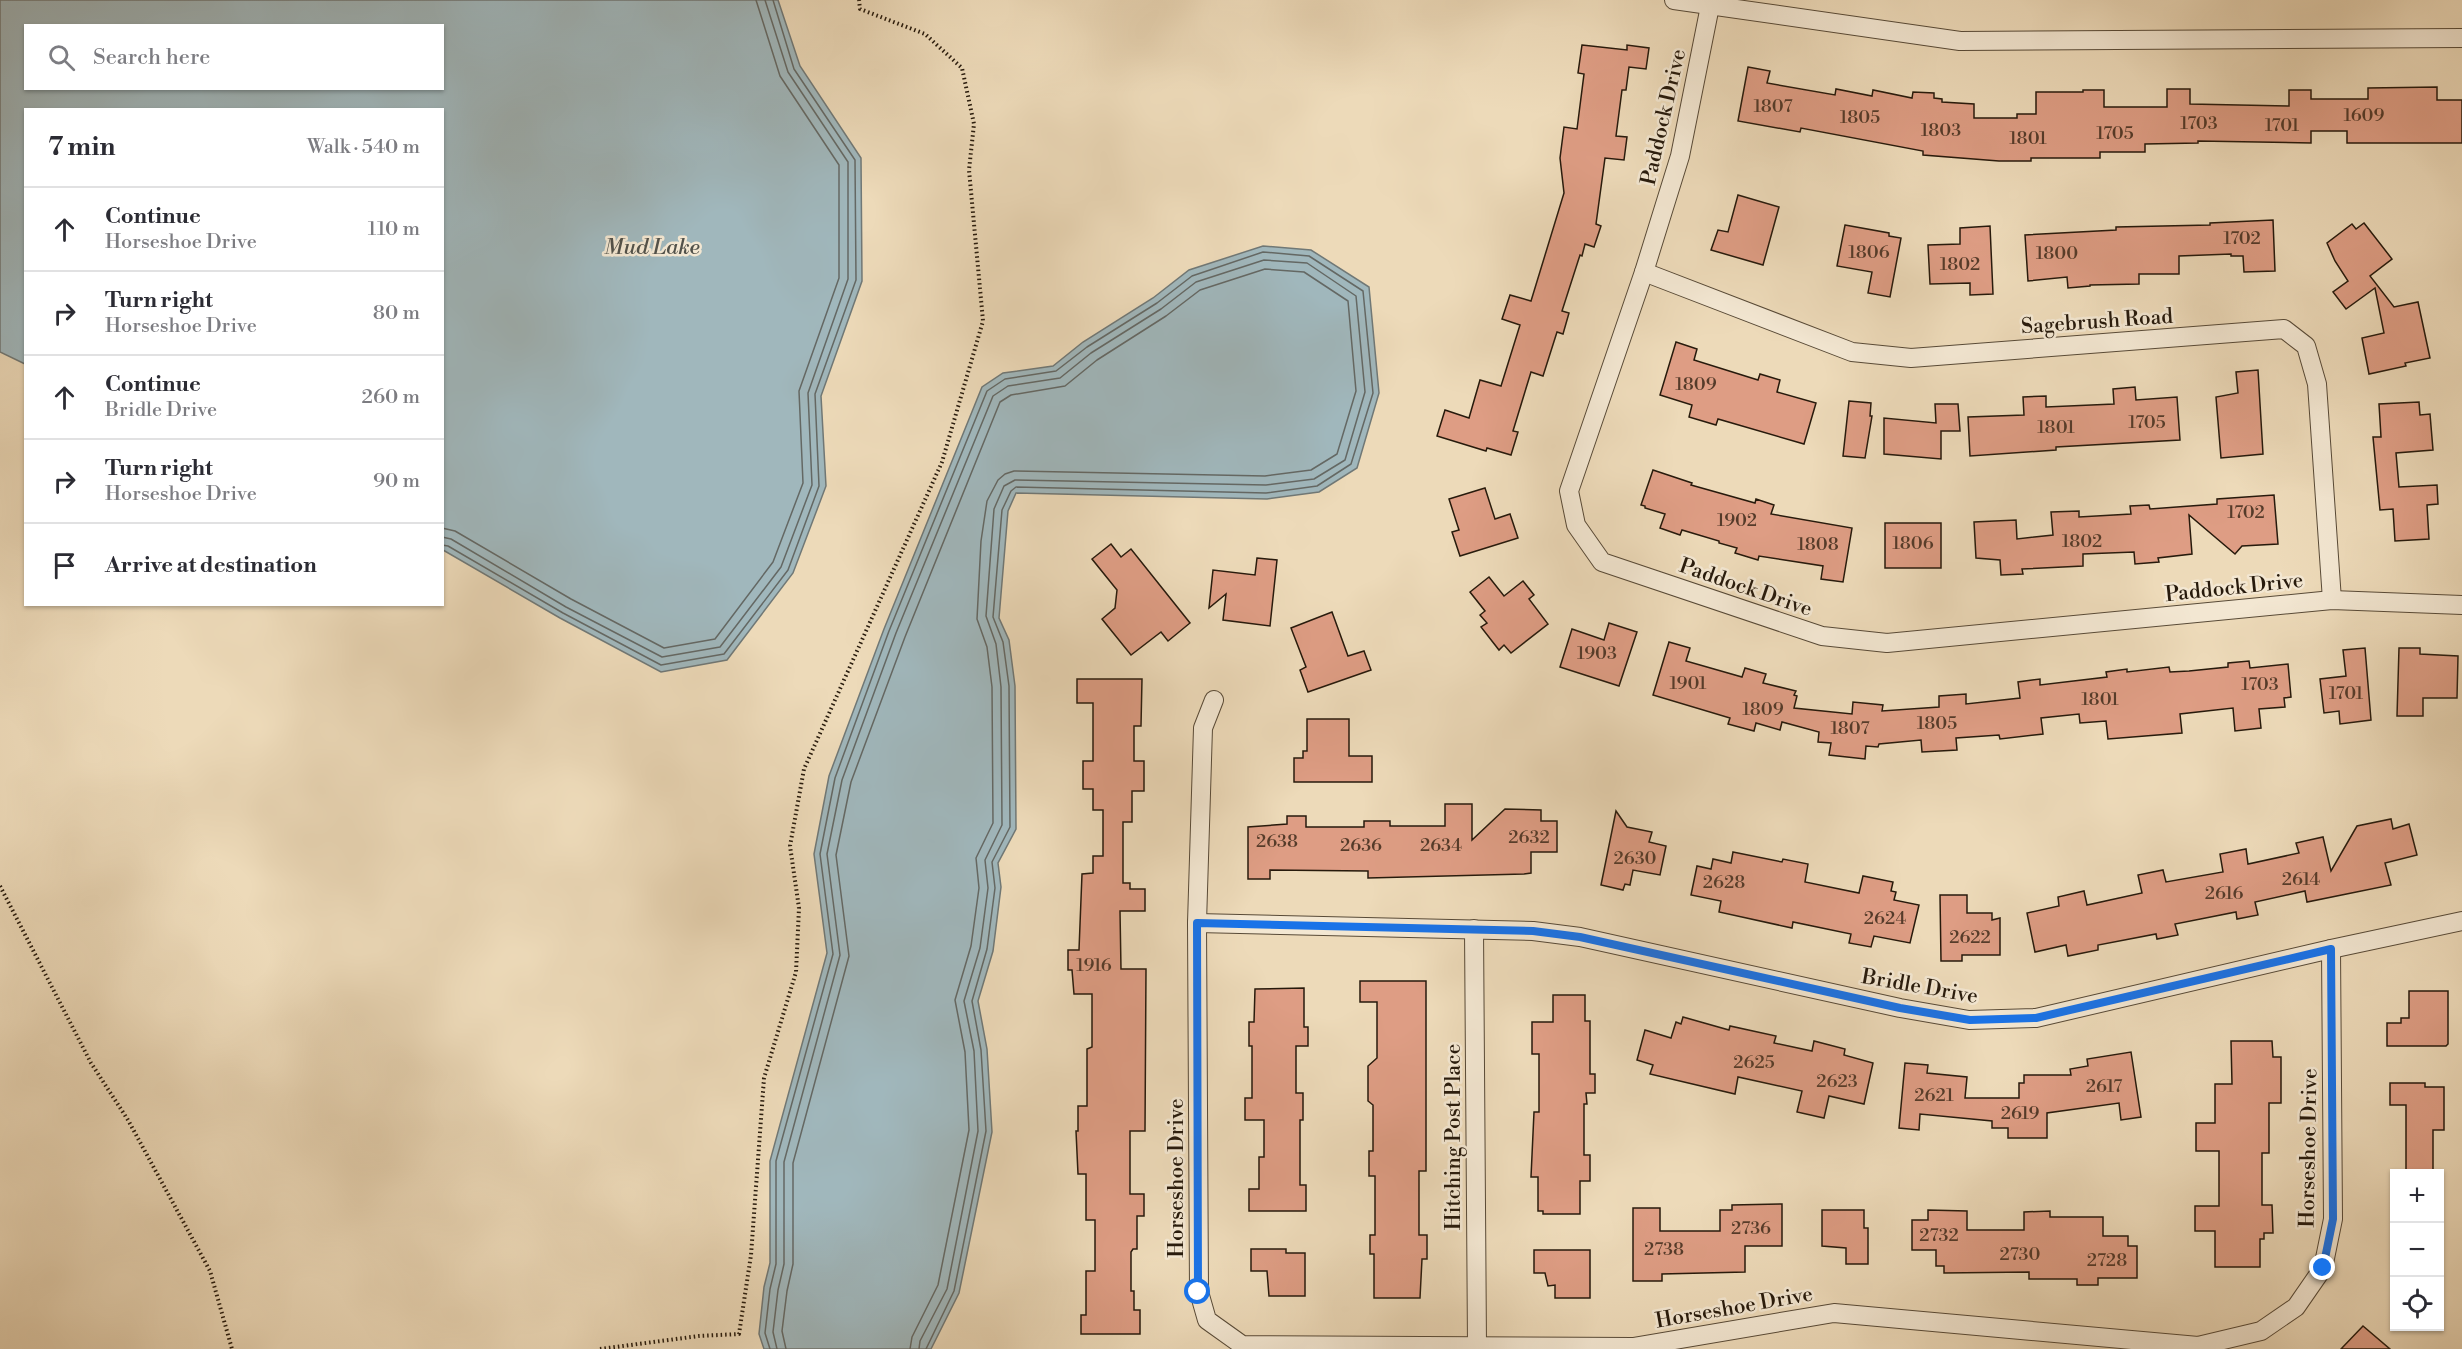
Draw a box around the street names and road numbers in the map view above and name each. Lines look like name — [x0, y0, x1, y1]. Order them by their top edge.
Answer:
street label: Paddock Drive — [1636, 47, 1692, 188]
street label: Sagebrush Road — [2020, 304, 2174, 340]
street label: Paddock Drive — [1676, 553, 1816, 623]
street label: Paddock Drive — [2164, 568, 2305, 608]
street label: Bridle Drive — [1859, 964, 1980, 1010]
street label: Hitching Post Place — [1441, 1044, 1467, 1230]
street label: Horseshoe Drive — [2295, 1068, 2323, 1228]
street label: Horseshoe Drive — [1164, 1098, 1190, 1258]
street label: Horseshoe Drive — [1653, 1281, 1815, 1335]

